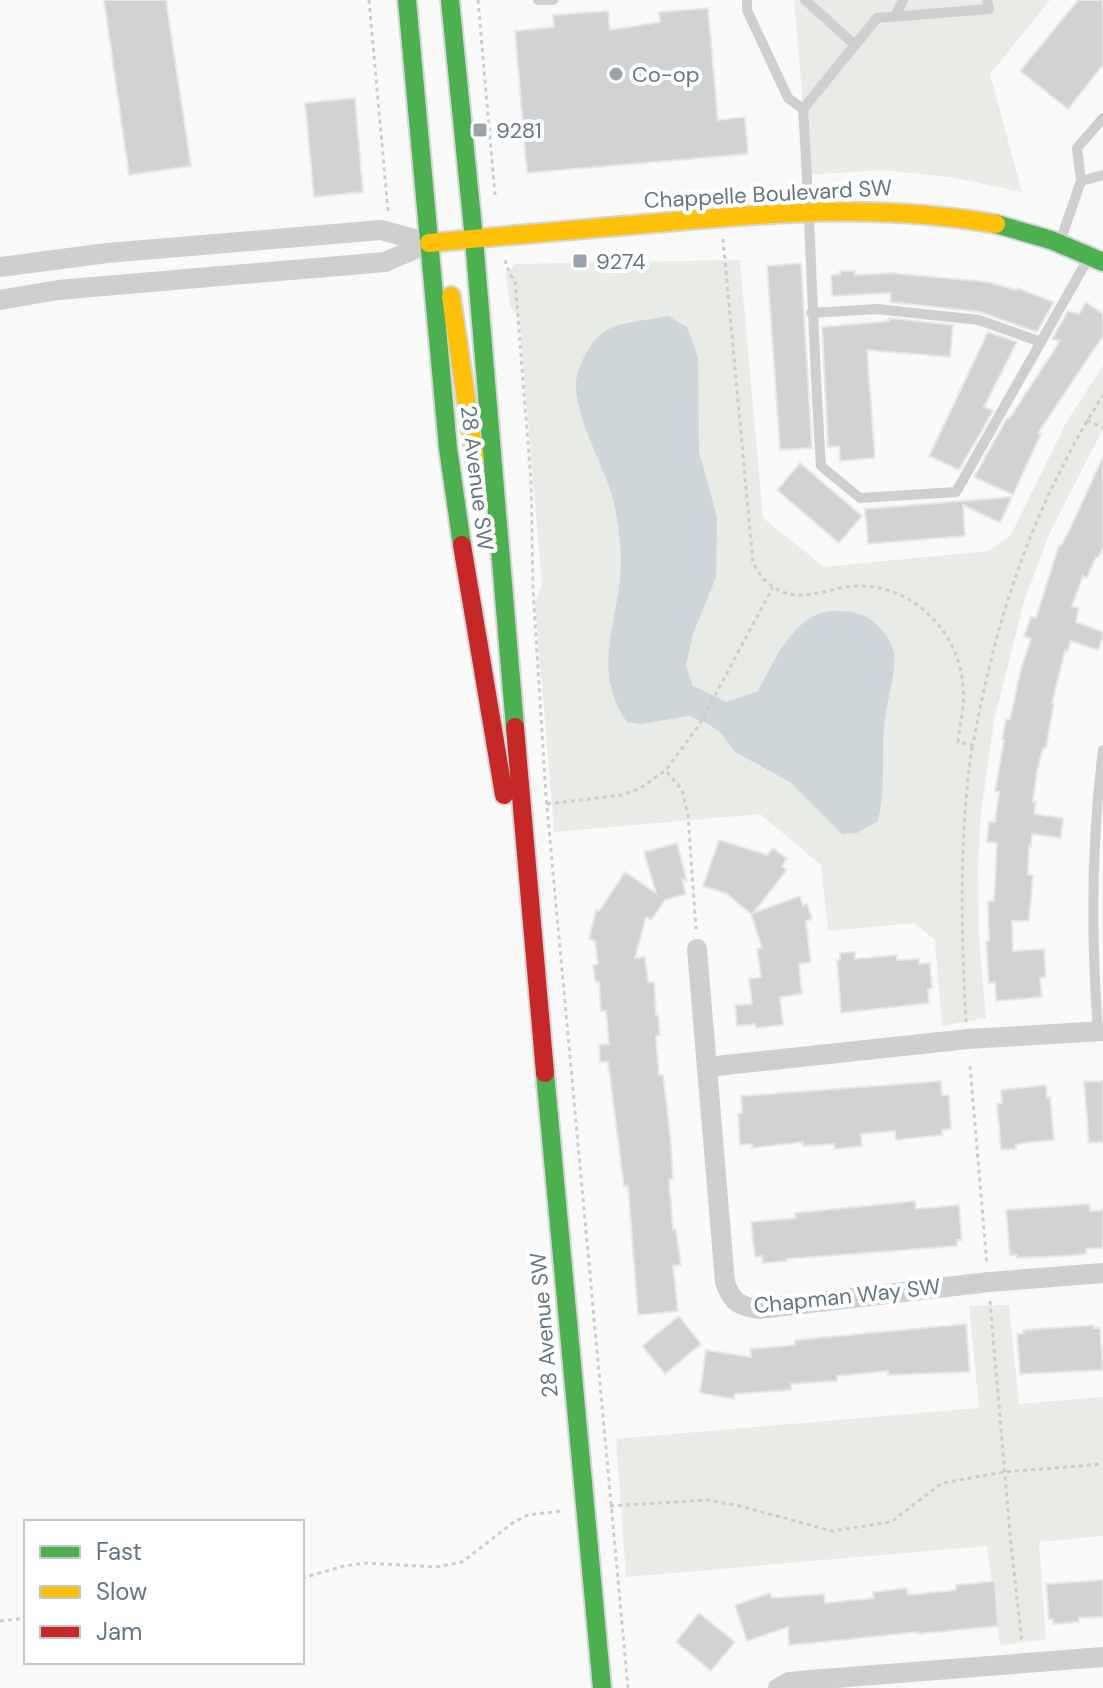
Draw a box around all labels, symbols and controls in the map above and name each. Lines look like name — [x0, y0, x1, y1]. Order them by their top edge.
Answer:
place label: Co-op — [632, 60, 700, 89]
marker: Co-op — [607, 65, 625, 83]
place label: 9281 — [496, 116, 542, 145]
marker: 9281 — [471, 121, 489, 139]
street label: Chappelle Boulevard SW — [643, 173, 893, 215]
place label: 9274 — [596, 247, 646, 276]
marker: 9274 — [571, 252, 589, 270]
street label: 28 Avenue SW — [454, 404, 500, 552]
street label: 28 Avenue SW — [523, 1251, 565, 1399]
street label: Chapman Way SW — [752, 1272, 942, 1320]
legend — [24, 1520, 304, 1664]
text: Fast — [96, 1536, 142, 1567]
text: Slow — [96, 1576, 147, 1607]
text: Jam — [96, 1616, 142, 1647]

